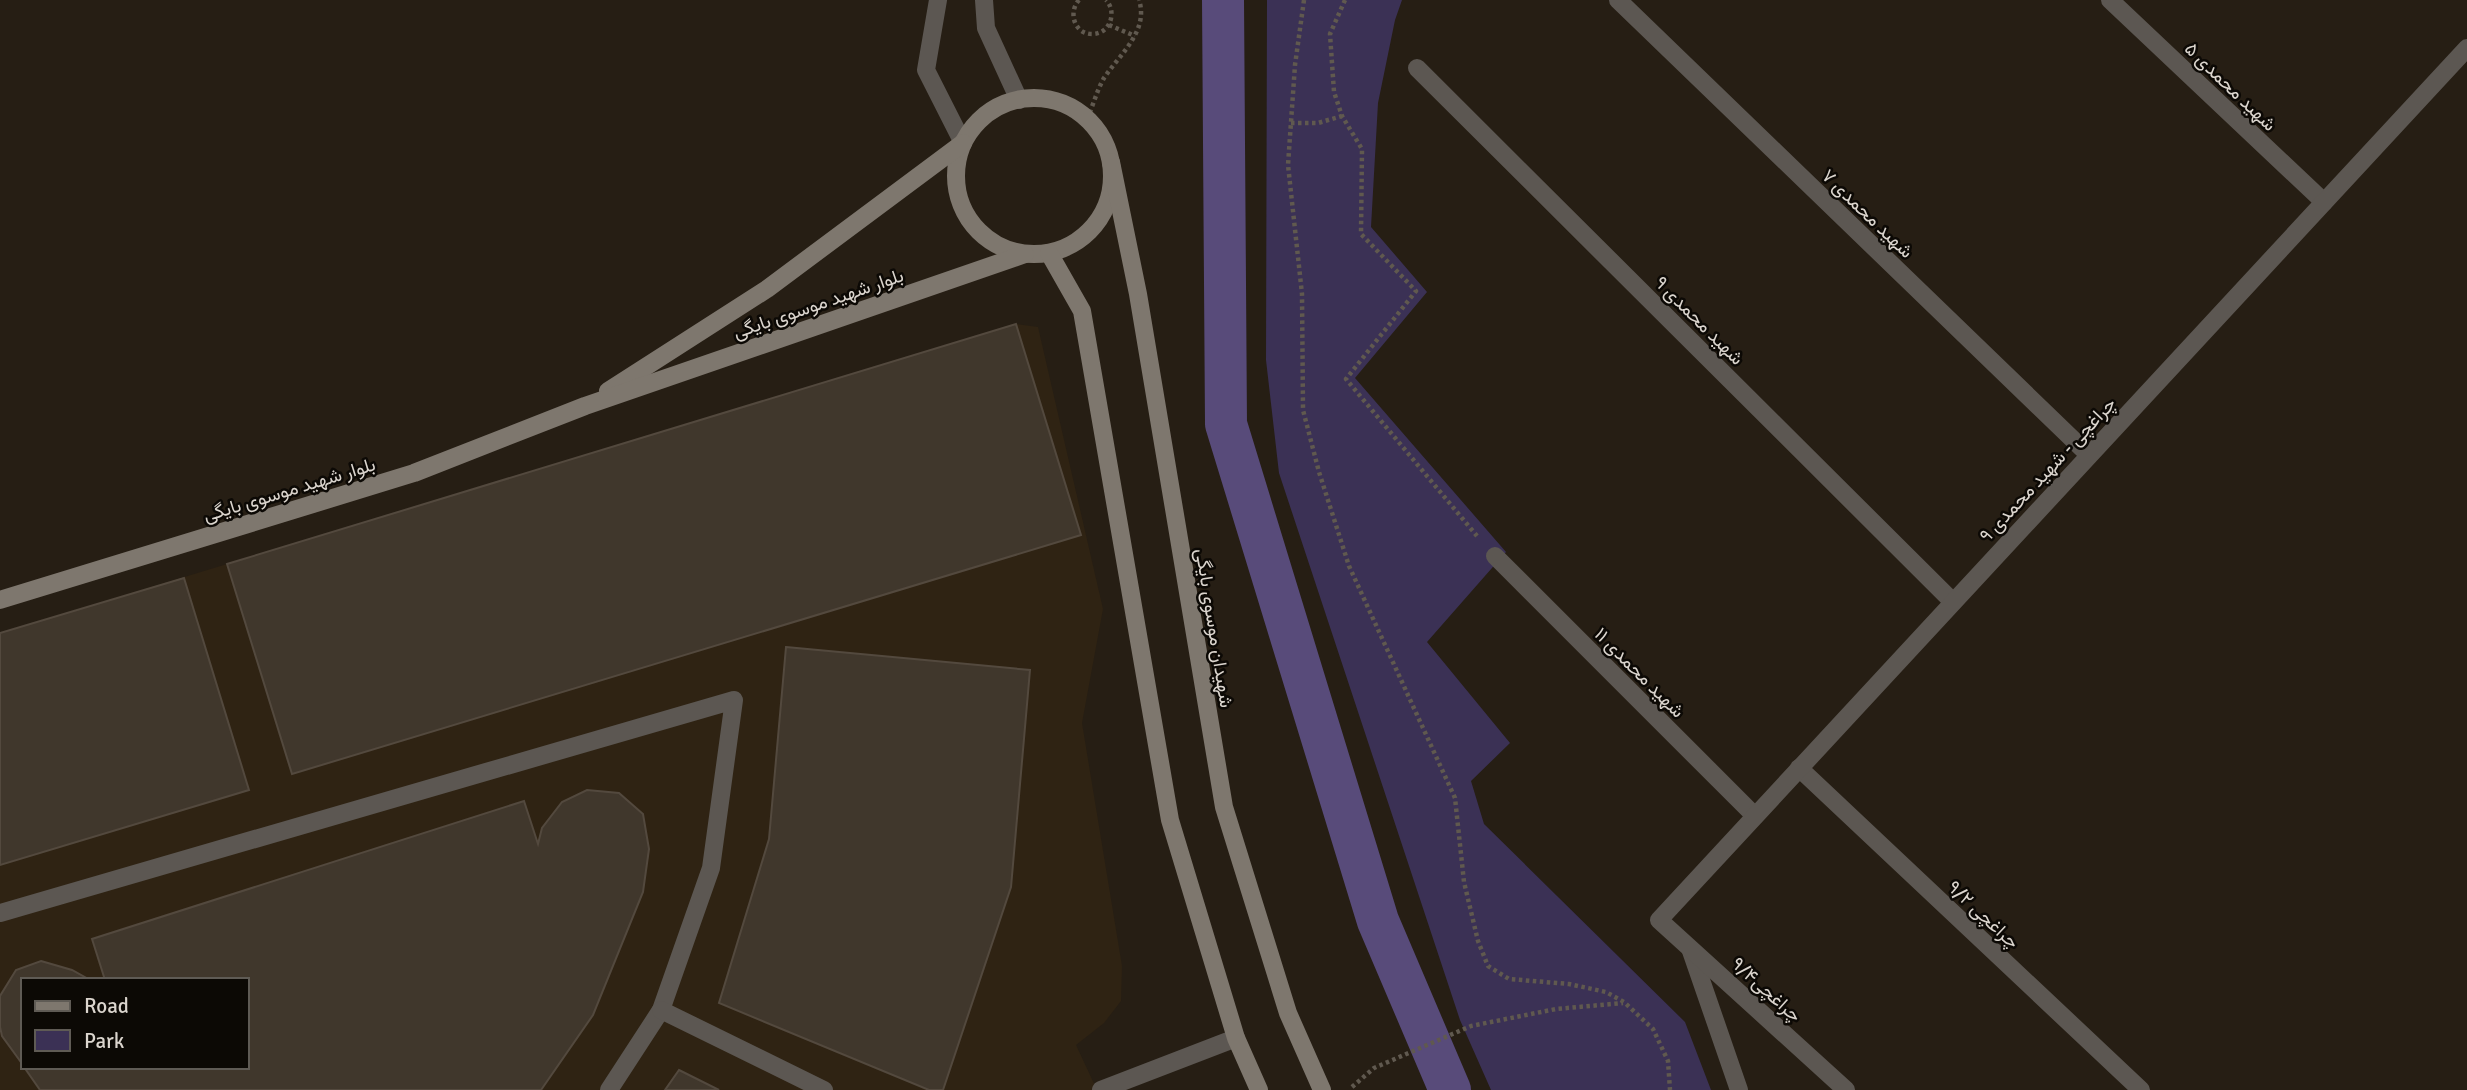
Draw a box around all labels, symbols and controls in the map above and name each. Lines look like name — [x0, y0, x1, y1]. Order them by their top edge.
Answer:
street label: شهید محمدی ۵ — [2179, 37, 2281, 137]
street label: شهید محمدی ۷ — [1816, 164, 1918, 264]
street label: بلوار شهید موسوی بایگی — [730, 263, 907, 344]
street label: شهید محمدی ۹ — [1650, 271, 1749, 370]
street label: ۹ چراغچی - شهید محمدی — [1974, 392, 2122, 548]
street label: بلوار شهید موسوی بایگی — [200, 452, 378, 528]
street label: شهیدان موسوی بایگی — [1190, 547, 1238, 710]
street label: شهید محمدی ۱۱ — [1589, 622, 1690, 723]
street label: ۹/۲ چراغچی — [1942, 875, 2024, 955]
street label: ۹/۴چراغچی — [1726, 952, 1806, 1028]
legend — [21, 978, 248, 1069]
text: Road — [84, 993, 129, 1019]
text: Park — [84, 1028, 125, 1054]

